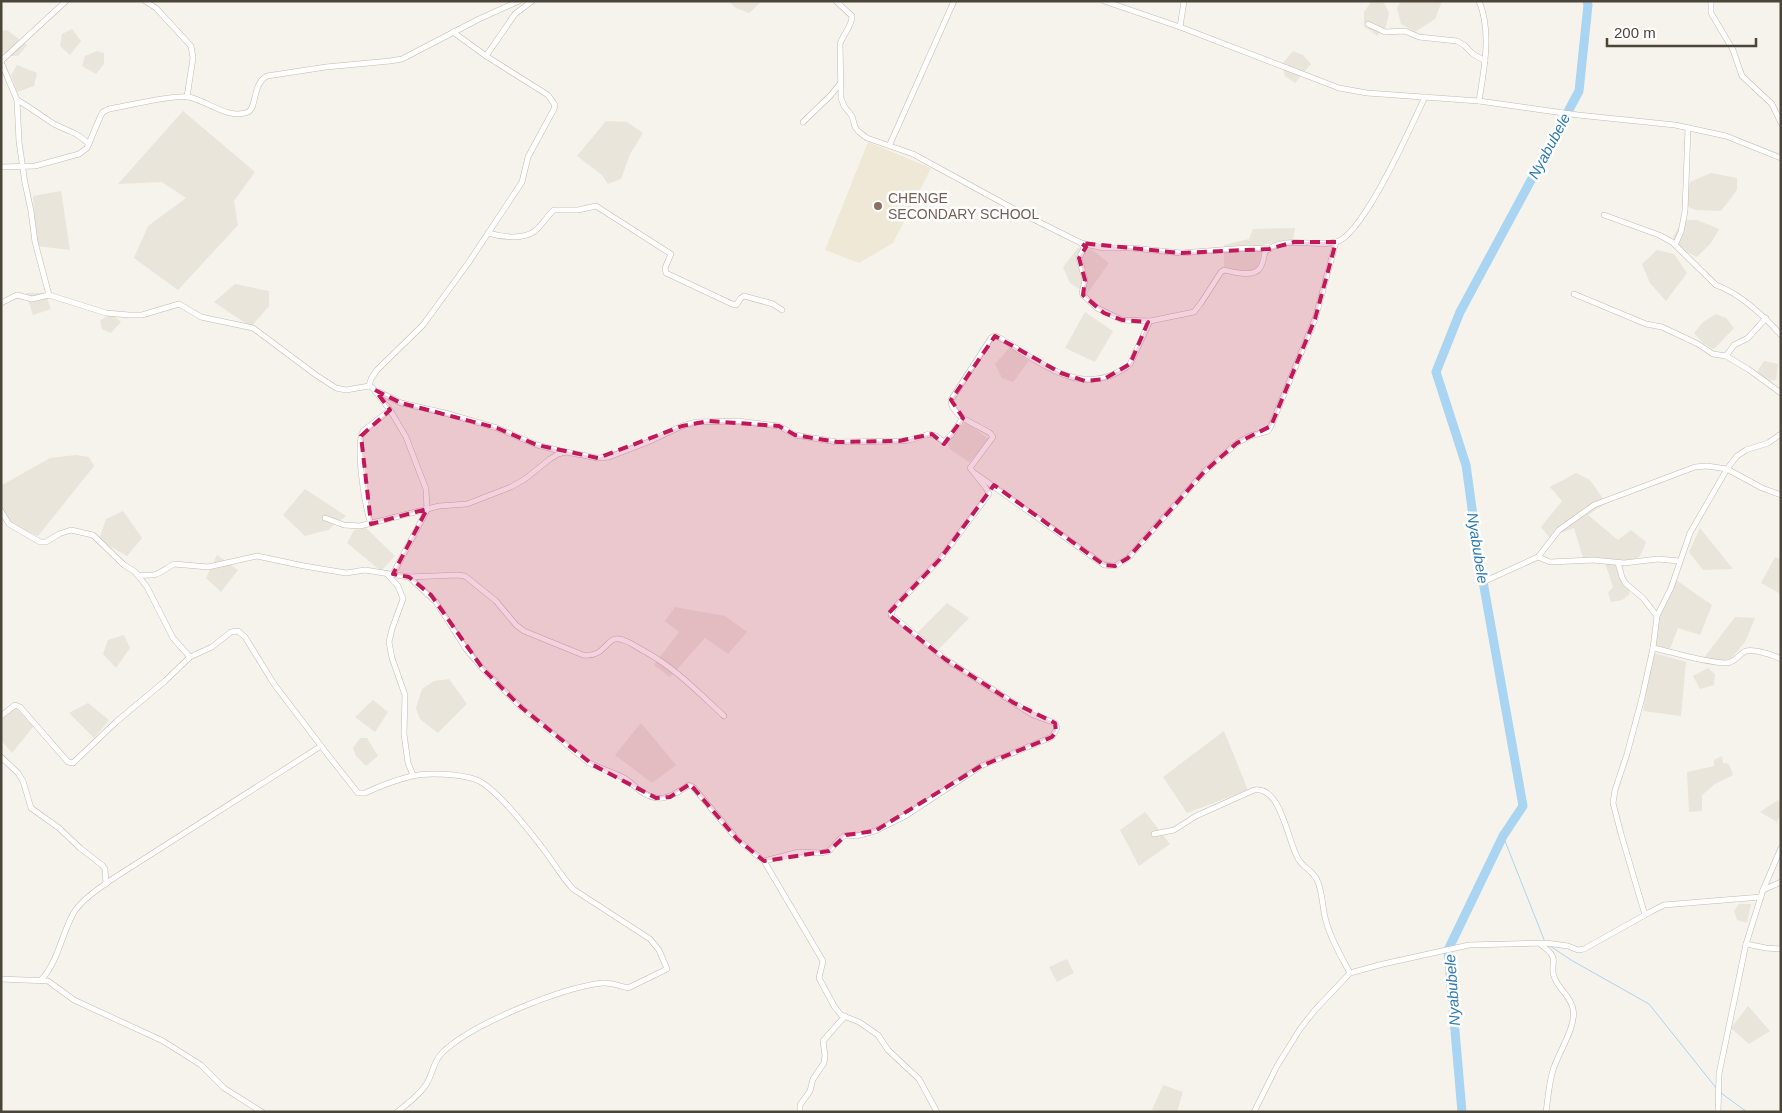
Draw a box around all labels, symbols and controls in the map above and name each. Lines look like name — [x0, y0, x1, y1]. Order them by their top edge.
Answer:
scale bar — [1607, 15, 1756, 47]
text: 200 m — [1614, 24, 1656, 41]
water label: Nyabubele — [1525, 110, 1573, 182]
place label: CHENGE SECONDARY SCHOOL — [888, 190, 1039, 222]
marker: CHENGE SECONDARY SCHOOL — [872, 200, 884, 212]
water label: Nyabubele — [1464, 511, 1492, 585]
water label: Nyabubele — [1441, 954, 1463, 1026]

